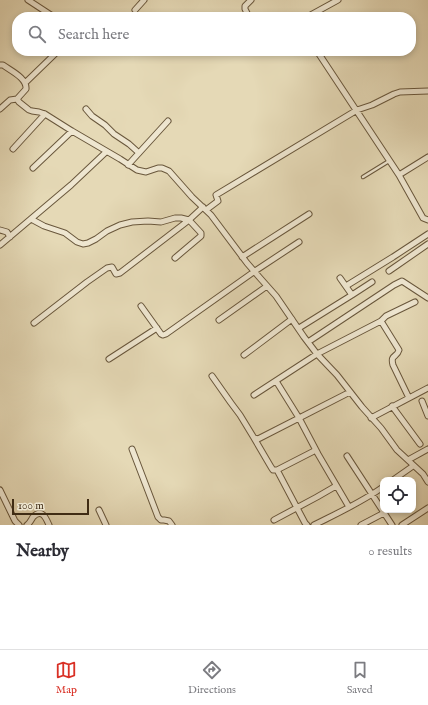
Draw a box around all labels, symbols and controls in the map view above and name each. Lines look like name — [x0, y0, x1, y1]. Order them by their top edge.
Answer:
search box — [12, 12, 416, 56]
icon: search — [26, 23, 48, 45]
text: Search here — [58, 25, 129, 44]
map controls — [380, 477, 416, 513]
button: locate — [380, 477, 416, 513]
scale bar — [12, 497, 89, 516]
text: 100 m — [18, 499, 44, 513]
text: Nearby — [16, 541, 69, 562]
text: 0 results — [368, 543, 412, 560]
tab: Map — [55, 659, 77, 697]
tab: Directions — [188, 659, 236, 697]
tab: Saved — [347, 659, 373, 697]

